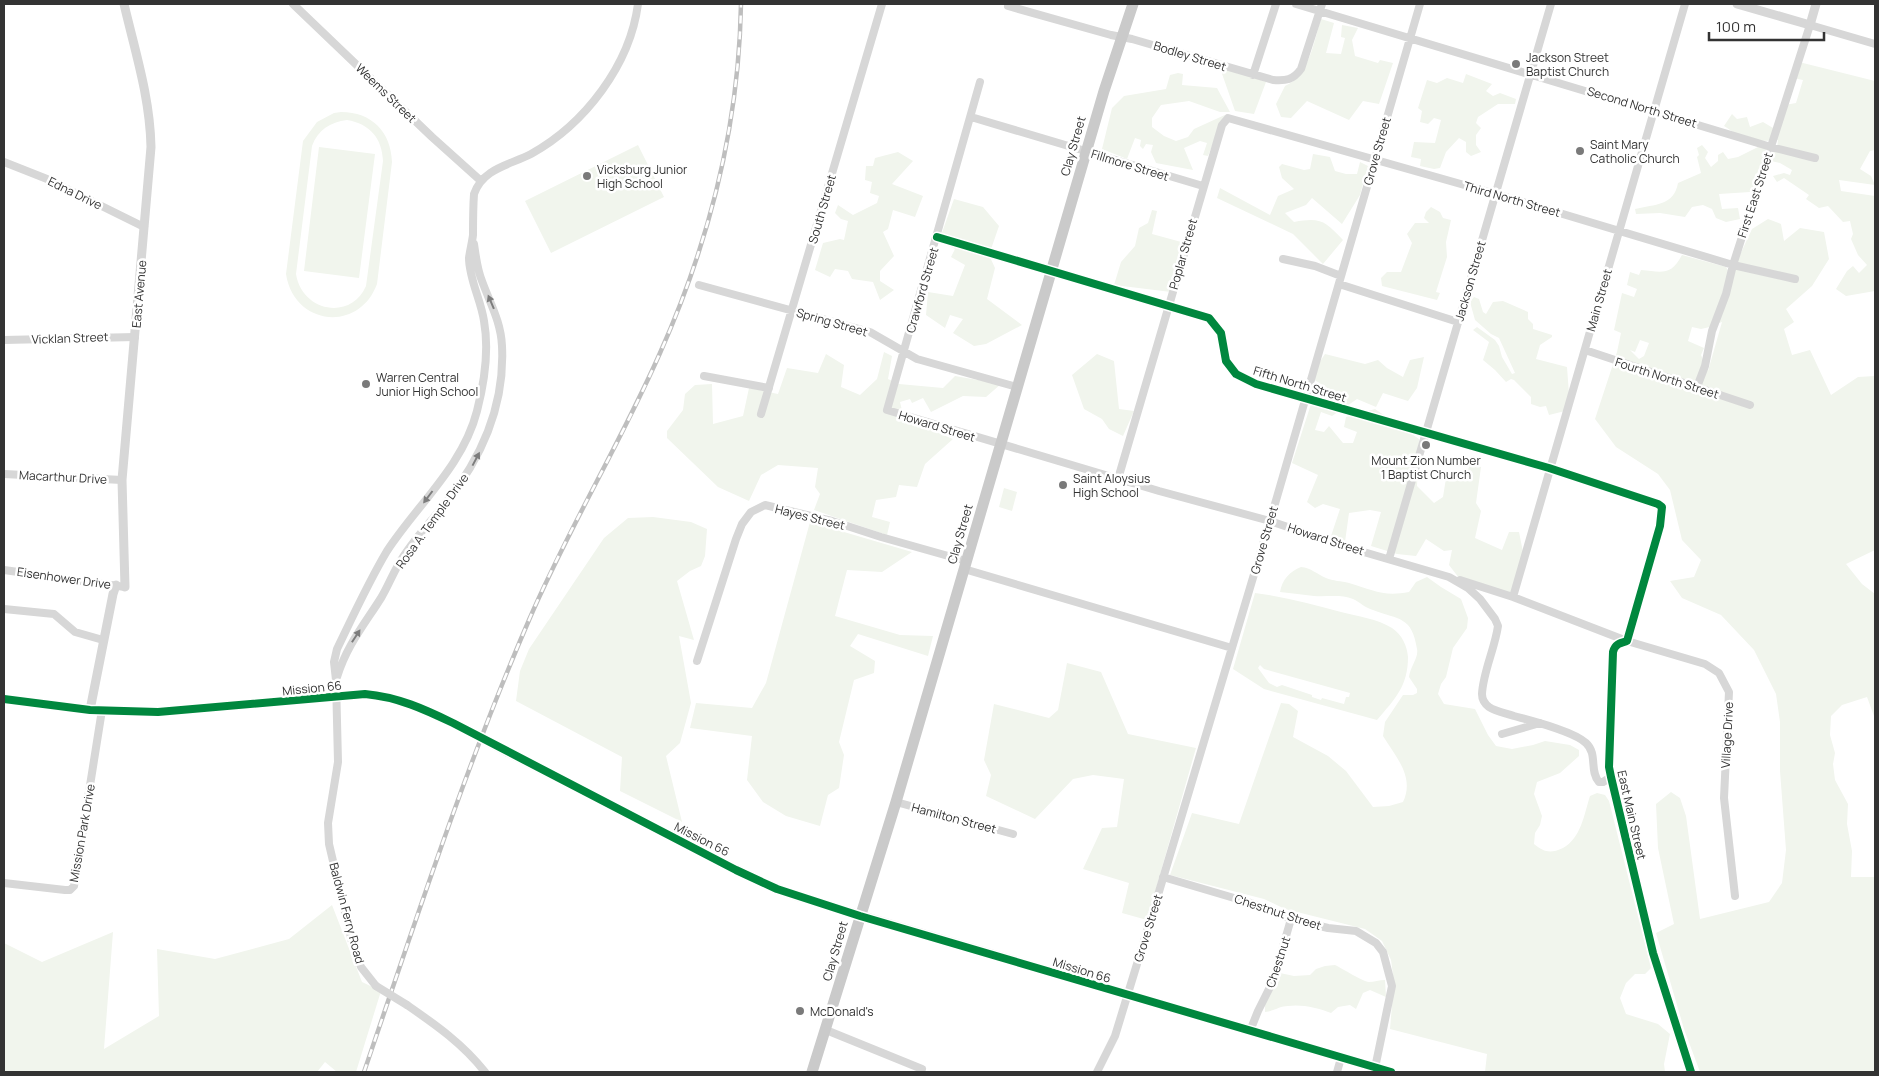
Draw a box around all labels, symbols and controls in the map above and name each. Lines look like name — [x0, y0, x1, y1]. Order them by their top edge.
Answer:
scale bar — [1709, 10, 1824, 42]
text: 100 m — [1716, 16, 1756, 37]
street label: Bodley Street — [1152, 37, 1229, 75]
place label: Jackson Street Baptist Church — [1526, 49, 1609, 80]
marker: Jackson Street Baptist Church — [1510, 58, 1522, 70]
street label: Weems Street — [352, 60, 420, 127]
street label: Second North Street — [1585, 82, 1699, 132]
street label: Clay Street — [1056, 114, 1090, 178]
street label: Grove Street — [1359, 115, 1395, 187]
place label: Saint Mary Catholic Church — [1590, 136, 1680, 167]
street label: Fillmore Street — [1089, 145, 1171, 185]
marker: Saint Mary Catholic Church — [1574, 145, 1586, 157]
street label: First East Street — [1733, 150, 1777, 240]
place label: Vicksburg Junior High School — [597, 161, 688, 192]
marker: Vicksburg Junior High School — [581, 170, 593, 182]
street label: South Street — [804, 172, 840, 246]
street label: Edna Drive — [45, 173, 105, 213]
street label: Third North Street — [1462, 177, 1563, 221]
street label: Poplar Street — [1165, 216, 1201, 291]
street label: Jackson Street — [1450, 239, 1490, 323]
street label: Crawford Street — [902, 245, 942, 335]
street label: East Avenue — [128, 259, 150, 329]
street label: Main Street — [1582, 267, 1616, 333]
one-way arrow — [486, 295, 494, 309]
street label: Spring Street — [794, 304, 870, 340]
street label: Vicklan Street — [31, 328, 109, 348]
street label: Fourth North Street — [1613, 353, 1721, 403]
street label: Fifth North Street — [1251, 362, 1349, 406]
place label: Warren Central Junior High School — [376, 369, 478, 400]
marker: Warren Central Junior High School — [360, 378, 372, 390]
street label: Howard Street — [896, 406, 978, 446]
marker: Mount Zion Number 1 Baptist Church — [1420, 439, 1432, 451]
one-way arrow — [472, 451, 480, 466]
place label: Mount Zion Number 1 Baptist Church — [1371, 452, 1481, 483]
street label: Macarthur Drive — [19, 466, 107, 488]
street label: Rosa A. Temple Drive — [392, 470, 472, 572]
place label: Saint Aloysius High School — [1073, 470, 1150, 501]
marker: Saint Aloysius High School — [1057, 479, 1069, 491]
one-way arrow — [423, 490, 434, 503]
street label: Hayes Street — [773, 500, 847, 534]
street label: Clay Street — [943, 502, 977, 566]
street label: Grove Street — [1246, 504, 1282, 576]
street label: Howard Street — [1286, 519, 1367, 559]
street label: Eisenhower Drive — [16, 563, 112, 593]
one-way arrow — [351, 629, 361, 643]
street label: Mission 66 — [281, 676, 343, 700]
street label: Village Drive — [1717, 701, 1737, 769]
street label: East Main Street — [1613, 769, 1651, 862]
street label: Mission Park Drive — [65, 783, 99, 883]
street label: Hamilton Street — [910, 799, 998, 838]
street label: Mission 66 — [671, 818, 733, 860]
street label: Baldwin Ferry Road — [325, 861, 369, 965]
street label: Chestnut Street — [1232, 890, 1324, 934]
street label: Grove Street — [1130, 892, 1166, 964]
street label: Clay Street — [818, 919, 852, 983]
street label: Chestnut — [1262, 934, 1294, 990]
street label: Mission 66 — [1051, 953, 1113, 987]
place label: McDonald's — [810, 1003, 874, 1020]
marker: McDonald's — [794, 1005, 806, 1017]

